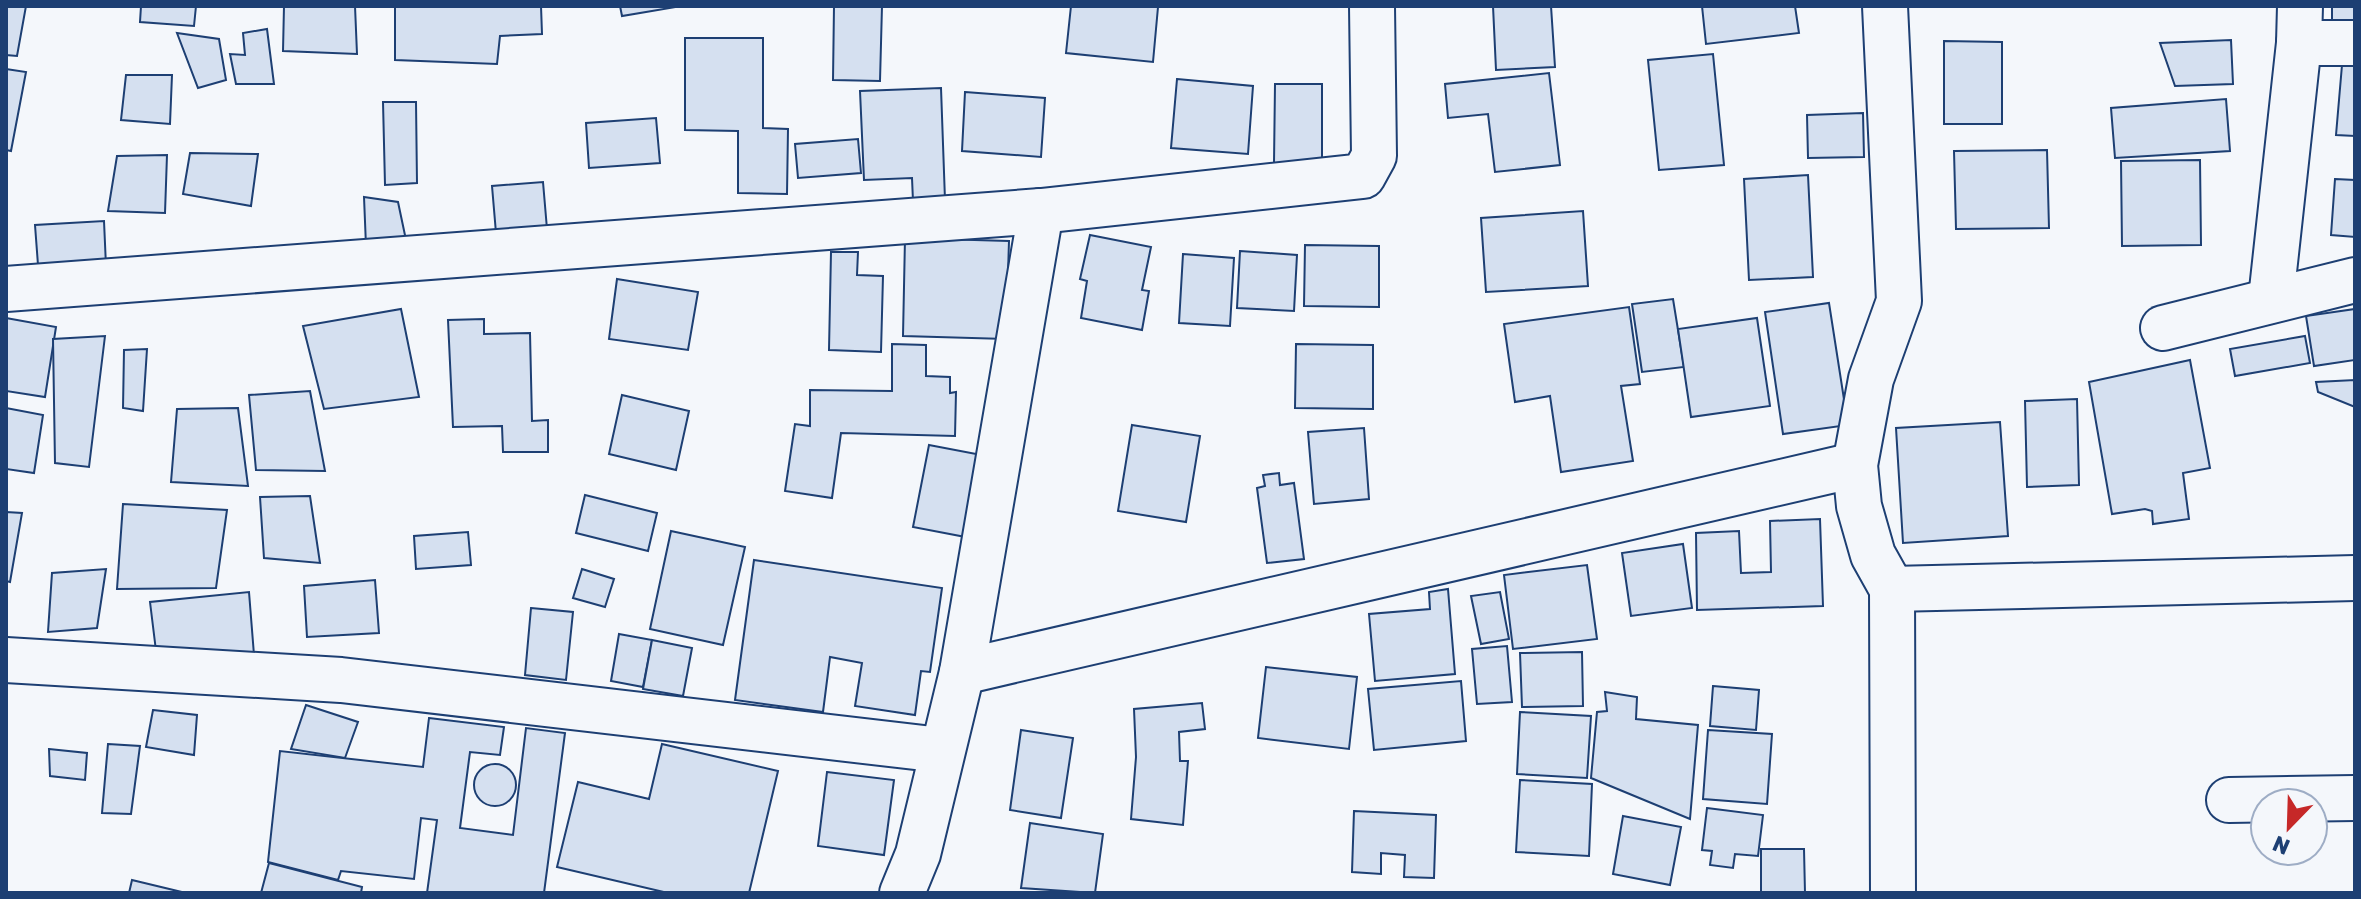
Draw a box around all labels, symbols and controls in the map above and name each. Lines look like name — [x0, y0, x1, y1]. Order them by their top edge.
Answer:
north arrow — [2249, 787, 2329, 867]
text: N — [2269, 829, 2294, 860]

